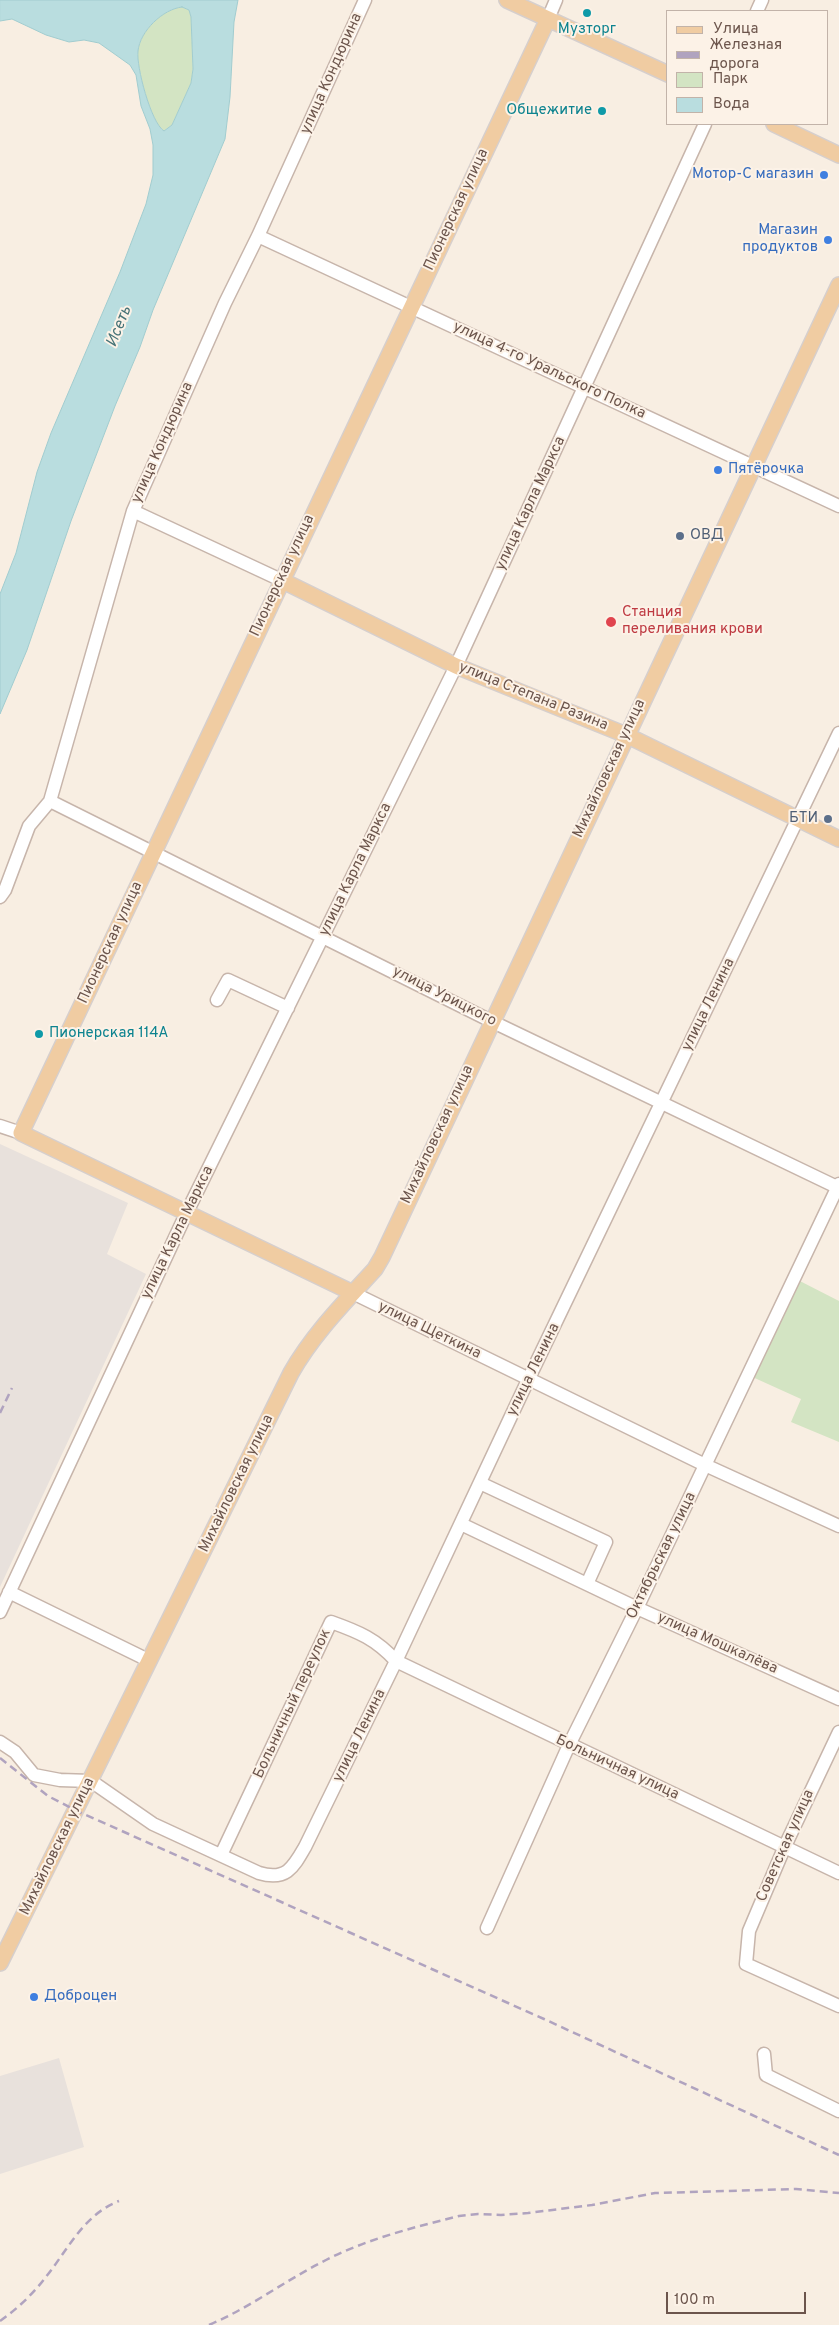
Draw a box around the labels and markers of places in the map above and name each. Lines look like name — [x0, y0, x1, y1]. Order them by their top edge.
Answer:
marker: Музторг — [581, 7, 593, 19]
place label: Музторг — [558, 21, 616, 39]
place label: Общежитие — [506, 102, 592, 120]
marker: Общежитие — [596, 105, 608, 117]
place label: Мотор-С магазин — [692, 166, 814, 184]
marker: Мотор-С магазин — [818, 169, 830, 181]
place label: Магазин продуктов — [742, 222, 818, 257]
marker: Магазин продуктов — [822, 234, 834, 246]
place label: Пятёрочка — [728, 461, 804, 479]
marker: Пятёрочка — [712, 464, 724, 476]
place label: ОВД — [690, 527, 724, 545]
marker: ОВД — [674, 530, 686, 542]
place label: Станция переливания крови — [622, 604, 763, 639]
marker: Станция переливания крови — [604, 615, 618, 629]
place label: БТИ — [789, 810, 818, 828]
marker: БТИ — [822, 813, 834, 825]
place label: Пионерская 114А — [49, 1025, 168, 1043]
marker: Пионерская 114А — [33, 1028, 45, 1040]
place label: Доброцен — [44, 1988, 117, 2006]
marker: Доброцен — [28, 1991, 40, 2003]

